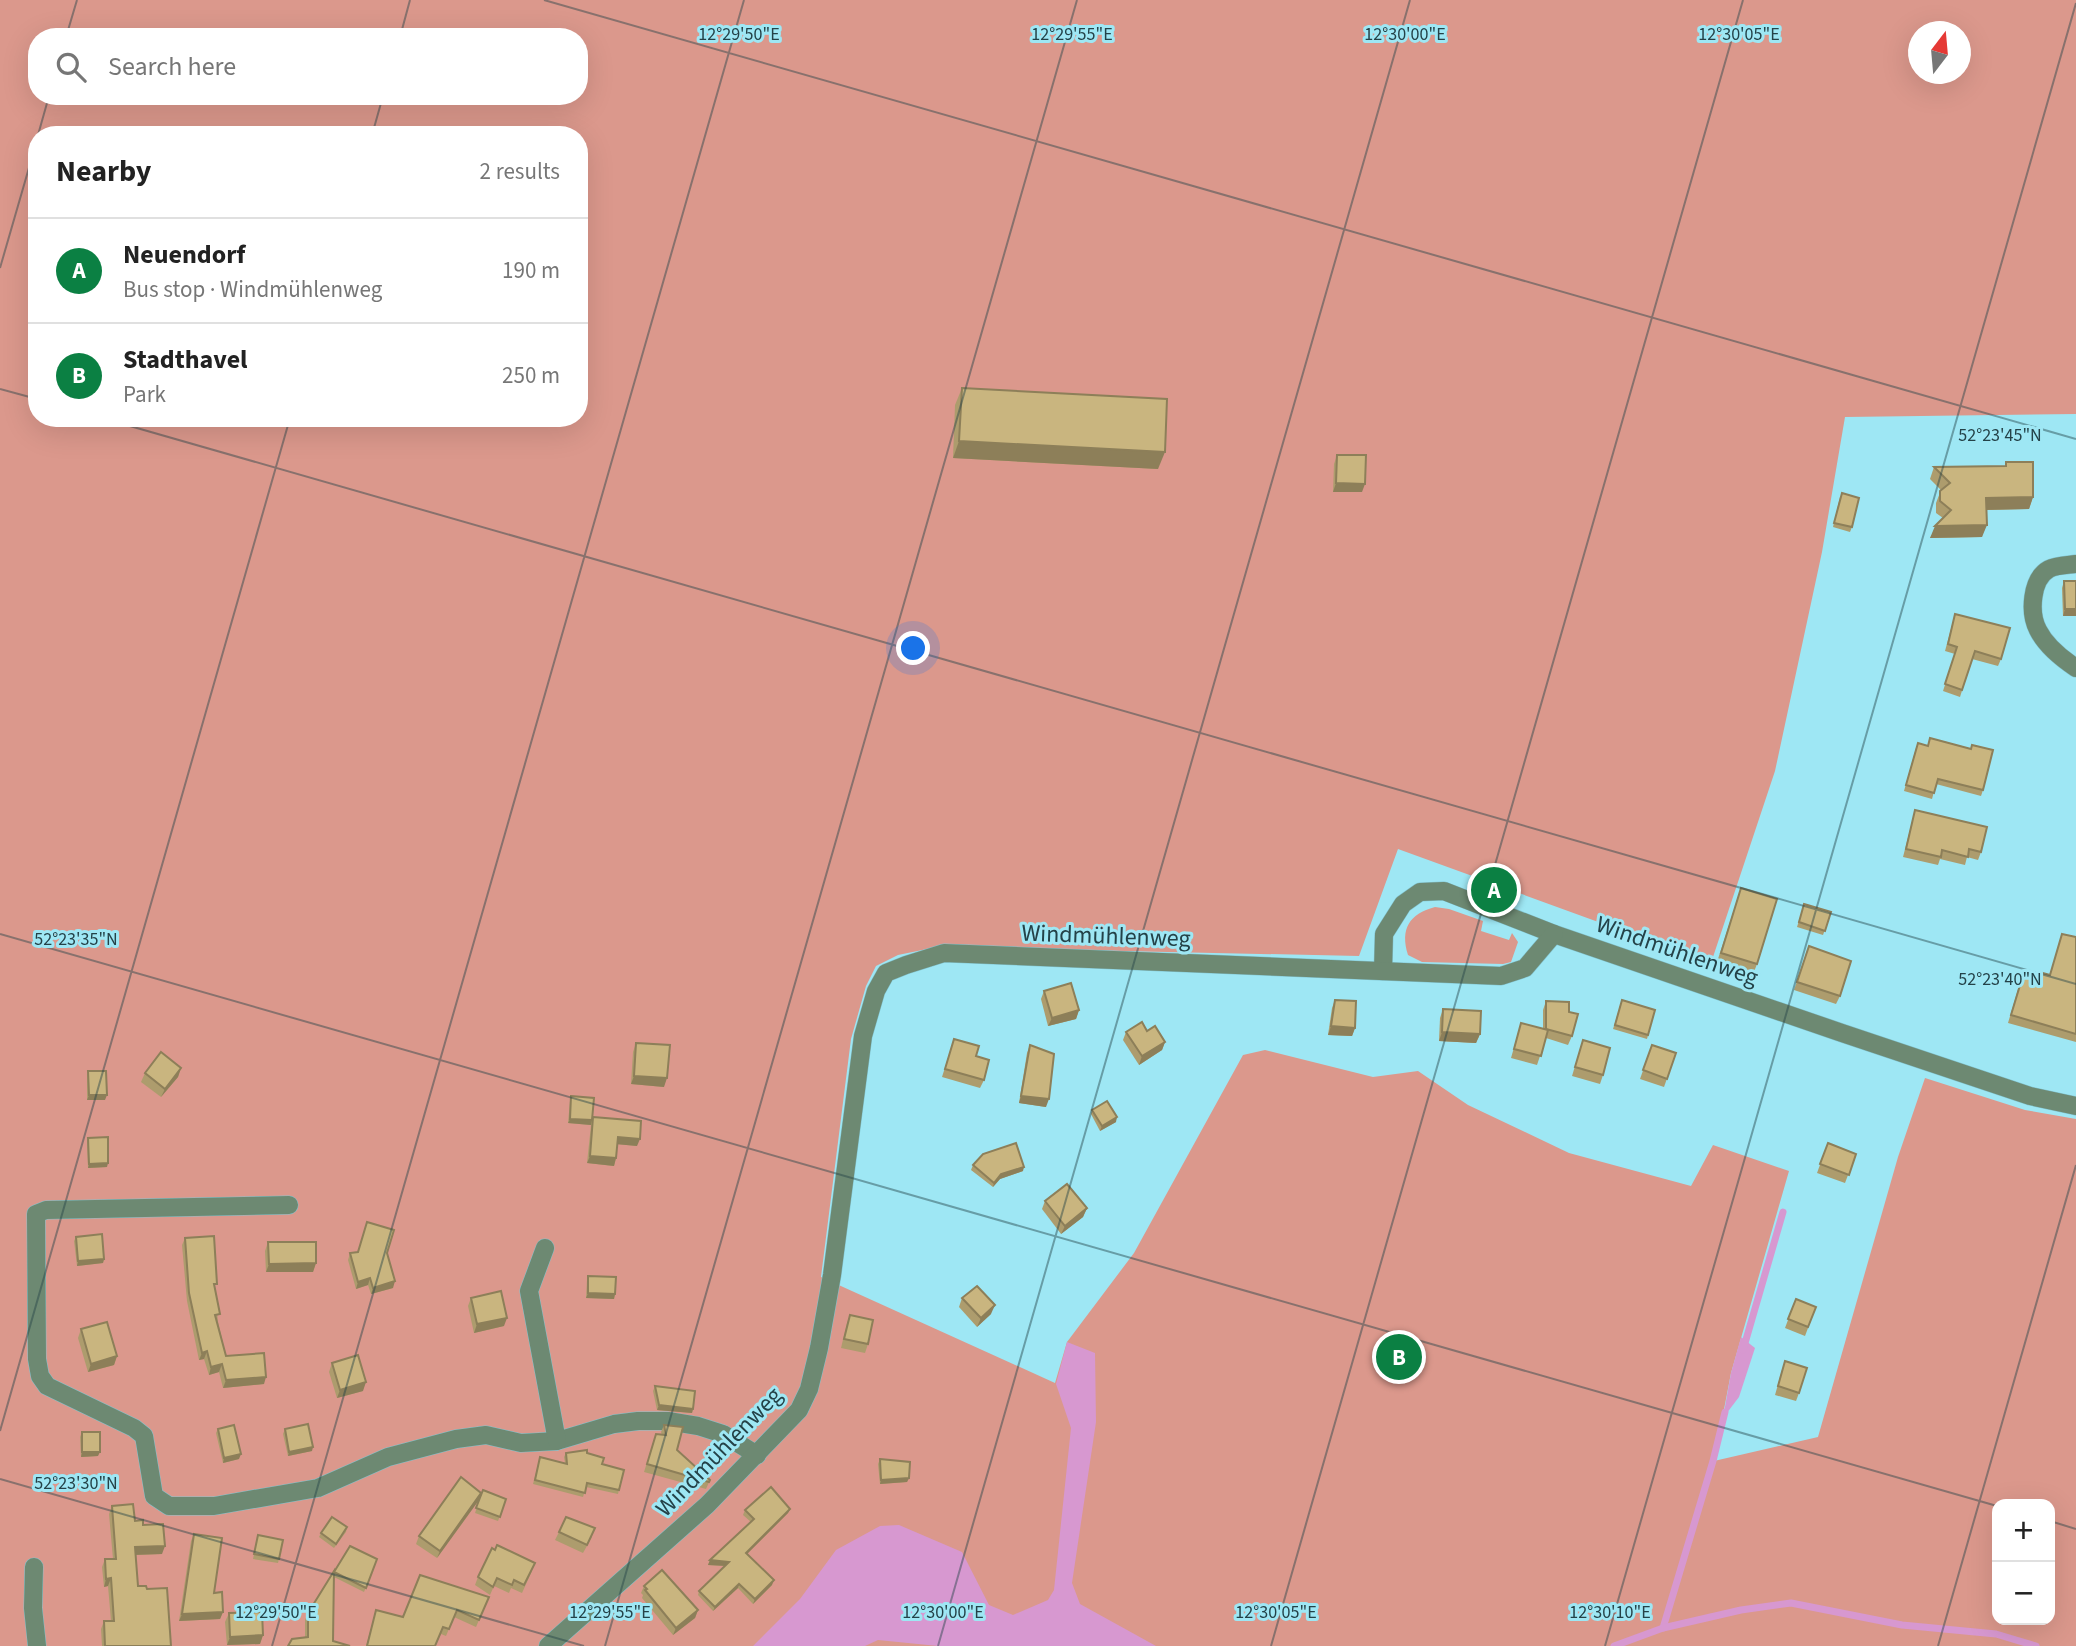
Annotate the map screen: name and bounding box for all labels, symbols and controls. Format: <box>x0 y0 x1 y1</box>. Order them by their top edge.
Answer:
north arrow <box>1908 21 1971 84</box>
text: 12°29'50"E <box>698 22 780 47</box>
text: 12°29'55"E <box>1031 22 1113 47</box>
text: 12°30'00"E <box>1364 22 1446 47</box>
text: 12°30'05"E <box>1698 22 1780 47</box>
search box <box>28 28 588 105</box>
icon: search <box>52 48 90 86</box>
text: Search here <box>108 48 236 85</box>
text: Nearby <box>56 150 151 193</box>
text: 2 results <box>480 155 560 188</box>
text: Neuendorf <box>123 236 245 273</box>
text: A <box>72 254 86 287</box>
text: 190 m <box>502 254 560 287</box>
text: Bus stop · Windmühlenweg <box>123 273 382 306</box>
text: Stadthavel <box>123 341 248 378</box>
text: B <box>72 359 86 392</box>
text: 250 m <box>502 359 560 392</box>
text: Park <box>123 378 166 411</box>
text: 52°23'45"N <box>1958 423 2042 448</box>
your location <box>896 631 930 665</box>
pin: A <box>1471 864 1517 916</box>
street label: Windmühlenweg <box>1591 907 1763 995</box>
street label: Windmühlenweg <box>1021 916 1191 956</box>
text: 52°23'35"N <box>34 927 118 952</box>
text: 52°23'40"N <box>1958 967 2042 992</box>
pin: B <box>1376 1331 1422 1383</box>
street label: Windmühlenweg <box>648 1379 790 1525</box>
text: 52°23'30"N <box>34 1471 118 1496</box>
map controls <box>1992 1499 2055 1625</box>
button: + <box>1992 1499 2055 1562</box>
button: − <box>1992 1562 2055 1625</box>
text: 12°29'50"E <box>235 1600 317 1625</box>
text: 12°29'55"E <box>569 1600 651 1625</box>
text: 12°30'00"E <box>902 1600 984 1625</box>
text: 12°30'05"E <box>1235 1600 1317 1625</box>
text: 12°30'10"E <box>1569 1600 1651 1625</box>

